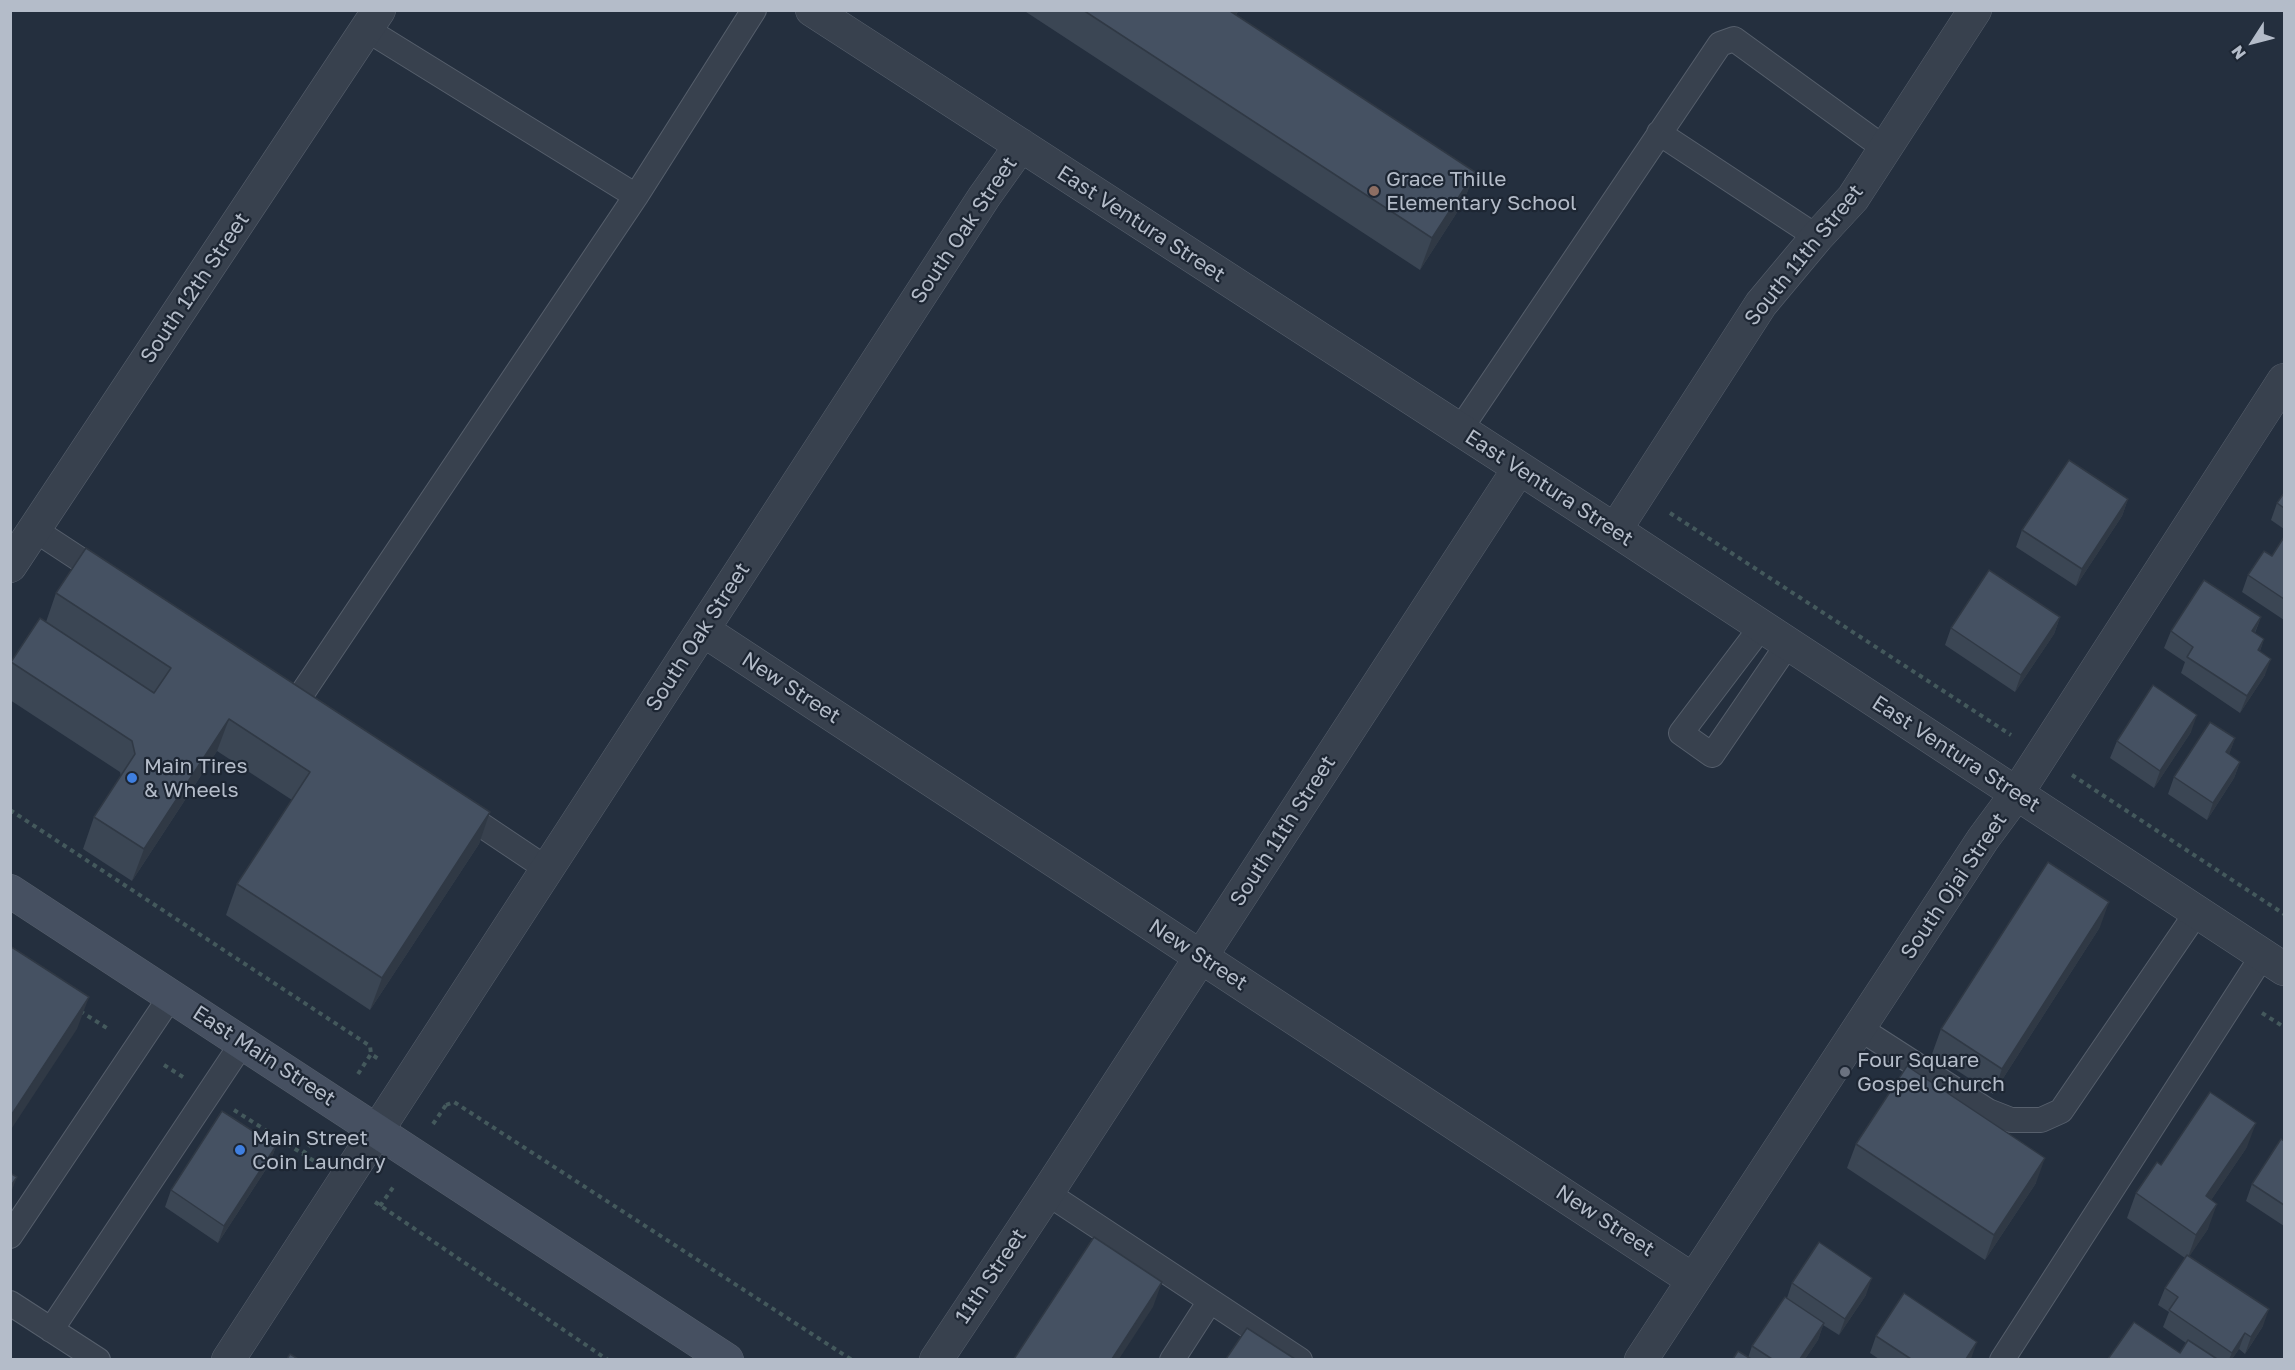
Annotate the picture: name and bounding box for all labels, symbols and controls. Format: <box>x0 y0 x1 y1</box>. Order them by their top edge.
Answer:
north arrow <box>2223 12 2283 72</box>
text: N <box>2227 42 2250 63</box>
street label: South Oak Street <box>905 152 1023 308</box>
street label: East Ventura Street <box>1052 160 1230 288</box>
place label: Grace Thille Elementary School <box>1386 166 1577 216</box>
street label: South 11th Street <box>1739 179 1869 331</box>
marker: Grace Thille Elementary School <box>1367 184 1381 198</box>
street label: South 12th Street <box>135 208 255 368</box>
street label: East Ventura Street <box>1460 424 1638 552</box>
street label: South Oak Street <box>641 558 755 716</box>
street label: New Street <box>737 647 845 729</box>
street label: East Ventura Street <box>1867 690 2045 818</box>
street label: South 11th Street <box>1225 751 1341 911</box>
place label: Main Tires & Wheels <box>144 753 248 803</box>
marker: Main Tires & Wheels <box>125 771 139 785</box>
street label: South Ojai Street <box>1896 808 2012 964</box>
street label: New Street <box>1144 914 1252 996</box>
street label: East Main Street <box>188 1000 340 1112</box>
place label: Four Square Gospel Church <box>1857 1047 2005 1097</box>
marker: Four Square Gospel Church <box>1838 1065 1852 1079</box>
place label: Main Street Coin Laundry <box>252 1125 386 1175</box>
marker: Main Street Coin Laundry <box>233 1143 247 1157</box>
street label: New Street <box>1551 1180 1659 1262</box>
street label: 11th Street <box>950 1224 1032 1328</box>

